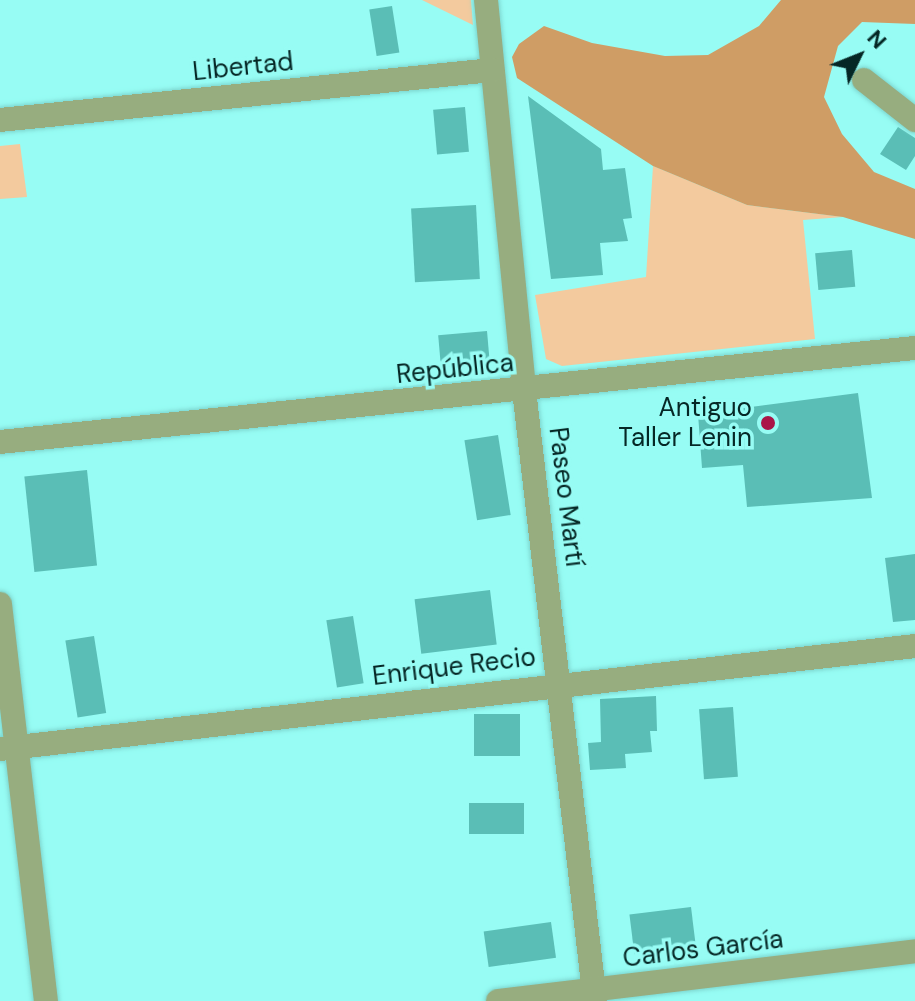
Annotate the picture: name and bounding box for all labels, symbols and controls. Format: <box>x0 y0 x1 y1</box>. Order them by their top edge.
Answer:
north arrow <box>819 16 899 96</box>
text: N <box>861 24 893 55</box>
street label: Libertad <box>191 46 295 88</box>
street label: República <box>395 347 515 391</box>
place label: Antiguo Taller Lenin <box>618 392 752 454</box>
marker: Antiguo Taller Lenin <box>759 414 777 432</box>
street label: Paseo Martí <box>542 425 590 569</box>
street label: Enrique Recio <box>371 642 537 692</box>
street label: Carlos García <box>621 924 785 974</box>

